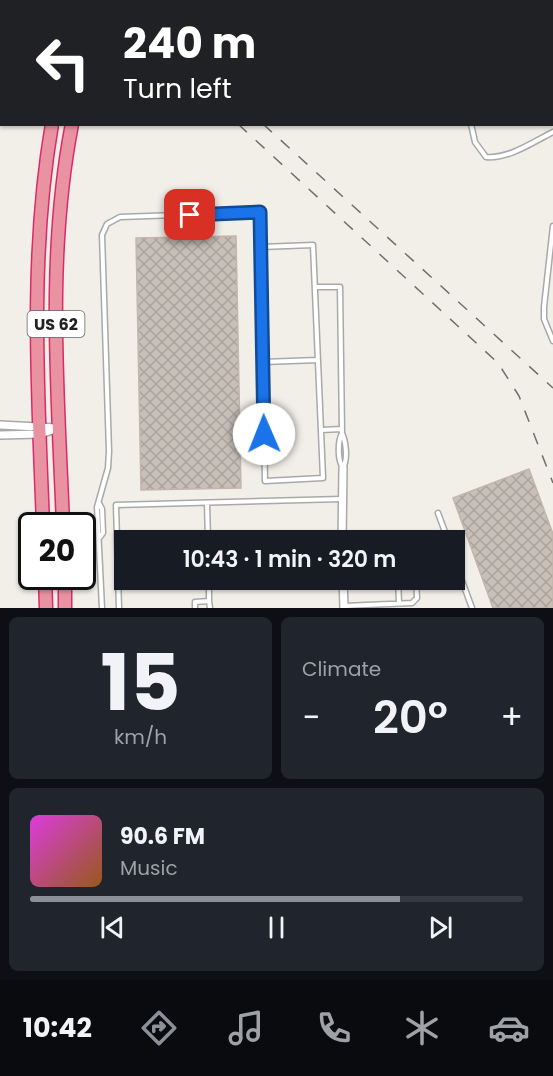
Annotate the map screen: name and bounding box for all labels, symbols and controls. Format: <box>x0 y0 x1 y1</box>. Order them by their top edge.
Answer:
text: 240 m <box>123 14 256 73</box>
icon: left <box>24 24 102 102</box>
text: Turn left <box>123 70 232 107</box>
pin <box>164 189 215 240</box>
icon: arrive <box>173 198 206 231</box>
road number: US 62 <box>28 311 84 337</box>
position arrow <box>232 402 296 466</box>
speed limit sign: 20 <box>18 512 96 590</box>
text: 10:43 · 1 min · 320 m <box>183 544 396 575</box>
text: 15 <box>100 628 181 737</box>
text: Climate <box>302 655 381 683</box>
text: 20° <box>373 686 448 749</box>
text: − <box>302 694 320 741</box>
text: + <box>500 694 523 741</box>
text: km/h <box>114 723 167 751</box>
text: 90.6 FM <box>120 821 205 852</box>
text: Music <box>120 854 178 882</box>
icon: previous <box>96 911 129 944</box>
icon: pause <box>260 911 293 944</box>
icon: next <box>424 911 457 944</box>
icon: directions <box>138 1007 180 1049</box>
icon: music <box>225 1007 267 1049</box>
icon: phone <box>313 1007 355 1049</box>
icon: climate <box>401 1007 443 1049</box>
icon: car <box>488 1007 530 1049</box>
text: 10:42 <box>23 1009 92 1046</box>

